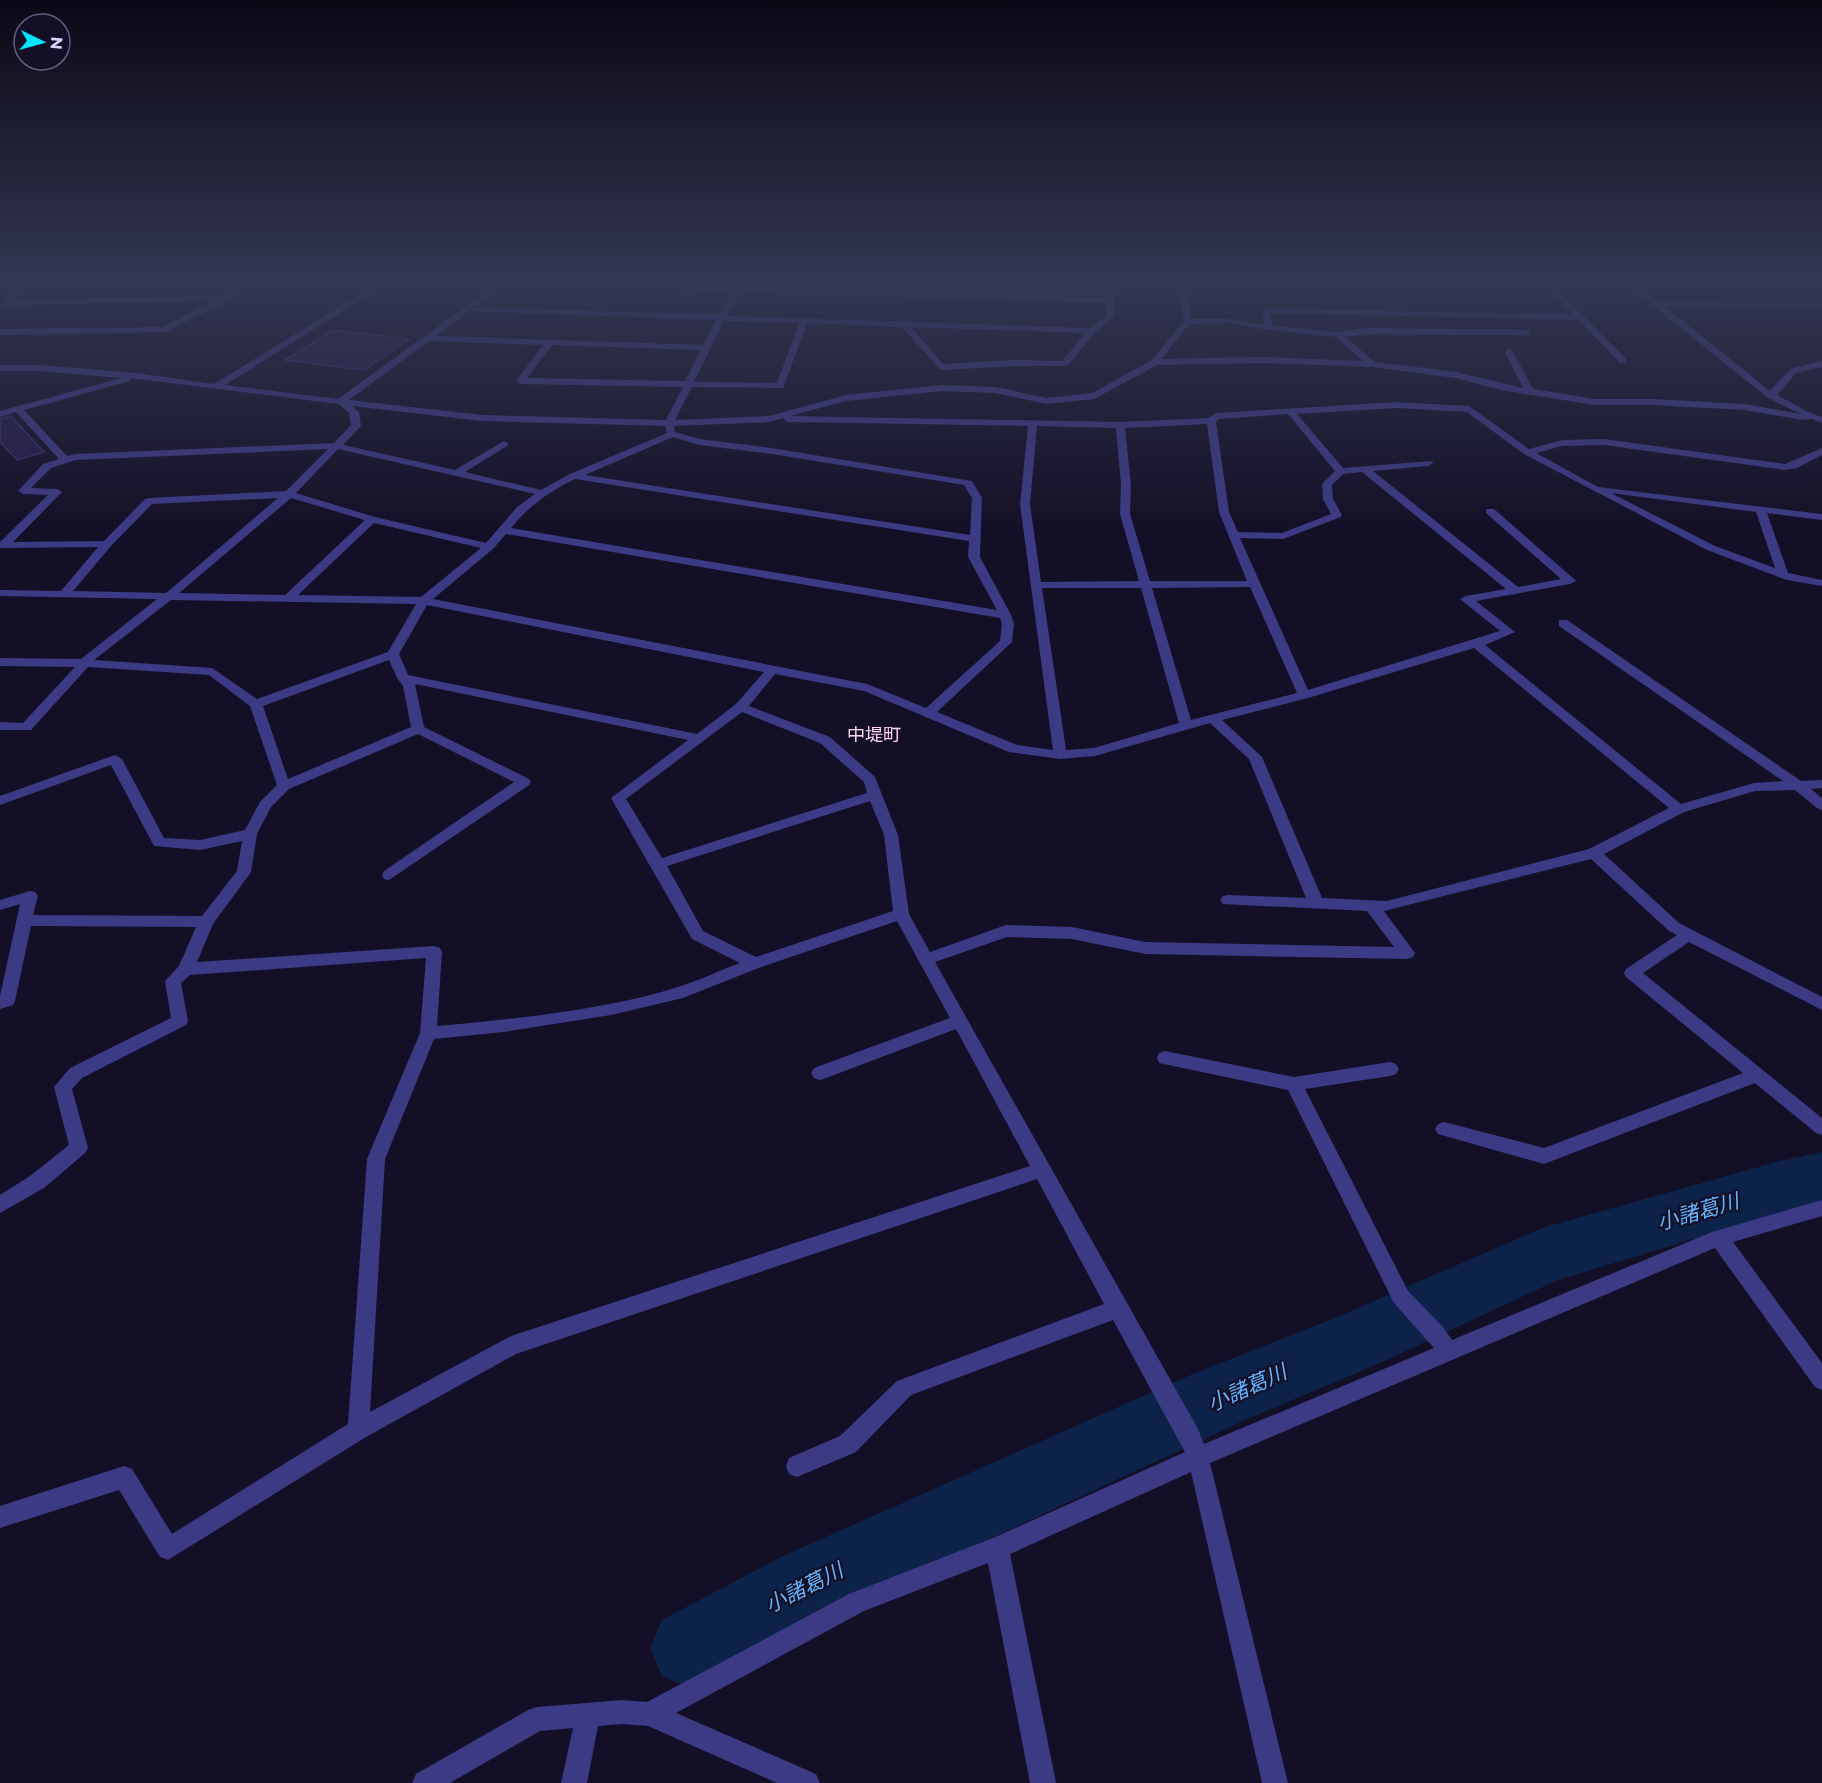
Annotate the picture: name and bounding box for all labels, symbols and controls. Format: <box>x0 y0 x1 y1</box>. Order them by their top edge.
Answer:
north arrow <box>12 12 72 72</box>
text: N <box>46 36 66 51</box>
district label: 中堤町 <box>847 724 901 746</box>
water label: 小諸葛川 <box>1654 1187 1744 1235</box>
water label: 小諸葛川 <box>1203 1358 1292 1416</box>
water label: 小諸葛川 <box>761 1556 849 1618</box>

